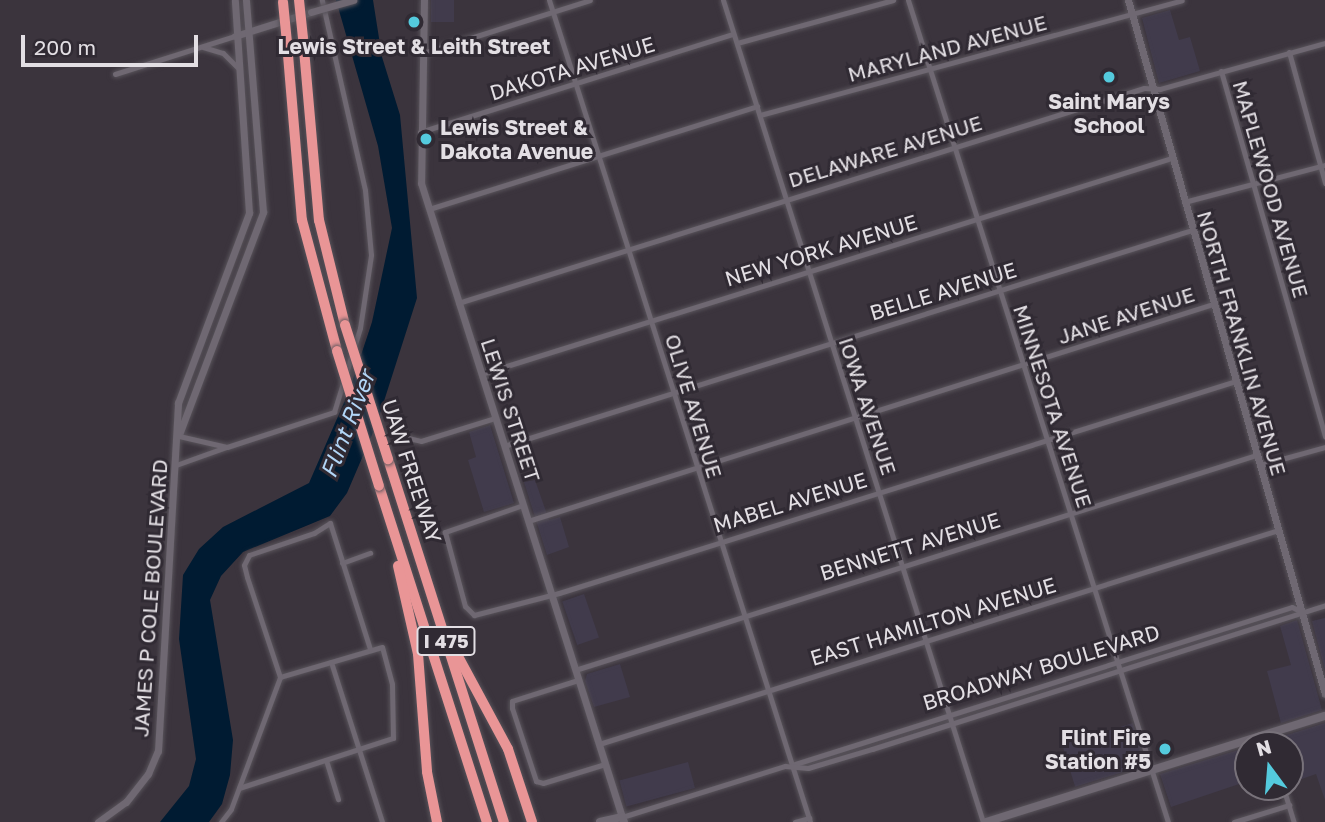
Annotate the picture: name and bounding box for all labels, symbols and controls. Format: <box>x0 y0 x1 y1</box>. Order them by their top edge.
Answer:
street label: MARYLAND AVENUE <box>845 9 1049 87</box>
marker: Lewis Street & Leith Street <box>406 14 422 30</box>
scale bar <box>24 21 201 65</box>
street label: DAKOTA AVENUE <box>486 31 658 105</box>
place label: Lewis Street & Leith Street <box>278 33 550 59</box>
text: 200 m <box>34 34 96 60</box>
marker: Saint Marys School <box>1101 69 1117 85</box>
street label: MAPLEWOOD AVENUE <box>1228 77 1314 301</box>
place label: Saint Marys School <box>1048 88 1170 138</box>
street label: DELAWARE AVENUE <box>785 110 985 192</box>
place label: Lewis Street & Dakota Avenue <box>440 114 593 164</box>
marker: Lewis Street & Dakota Avenue <box>418 131 434 147</box>
street label: NORTH FRANKLIN AVENUE <box>1192 208 1292 478</box>
street label: NEW YORK AVENUE <box>722 209 920 291</box>
street label: BELLE AVENUE <box>867 257 1019 325</box>
street label: JANE AVENUE <box>1054 281 1198 349</box>
street label: MINNESOTA AVENUE <box>1008 301 1098 511</box>
street label: OLIVE AVENUE <box>660 331 728 481</box>
street label: IOWA AVENUE <box>834 334 902 478</box>
street label: LEWIS STREET <box>476 335 546 485</box>
water label: Flint River <box>314 366 380 482</box>
street label: UAW FREEWAY <box>377 396 447 546</box>
street label: JAMES P COLE BOULEVARD <box>128 458 172 738</box>
street label: MABEL AVENUE <box>710 467 870 537</box>
street label: BENNETT AVENUE <box>817 507 1003 585</box>
street label: EAST HAMILTON AVENUE <box>807 572 1059 670</box>
street label: BROADWAY BOULEVARD <box>919 619 1163 715</box>
road number: I 475 <box>416 626 476 656</box>
place label: Flint Fire Station #5 <box>1045 724 1151 774</box>
north arrow <box>1234 731 1304 801</box>
text: N <box>1254 734 1274 760</box>
marker: Flint Fire Station #5 <box>1157 741 1173 757</box>

